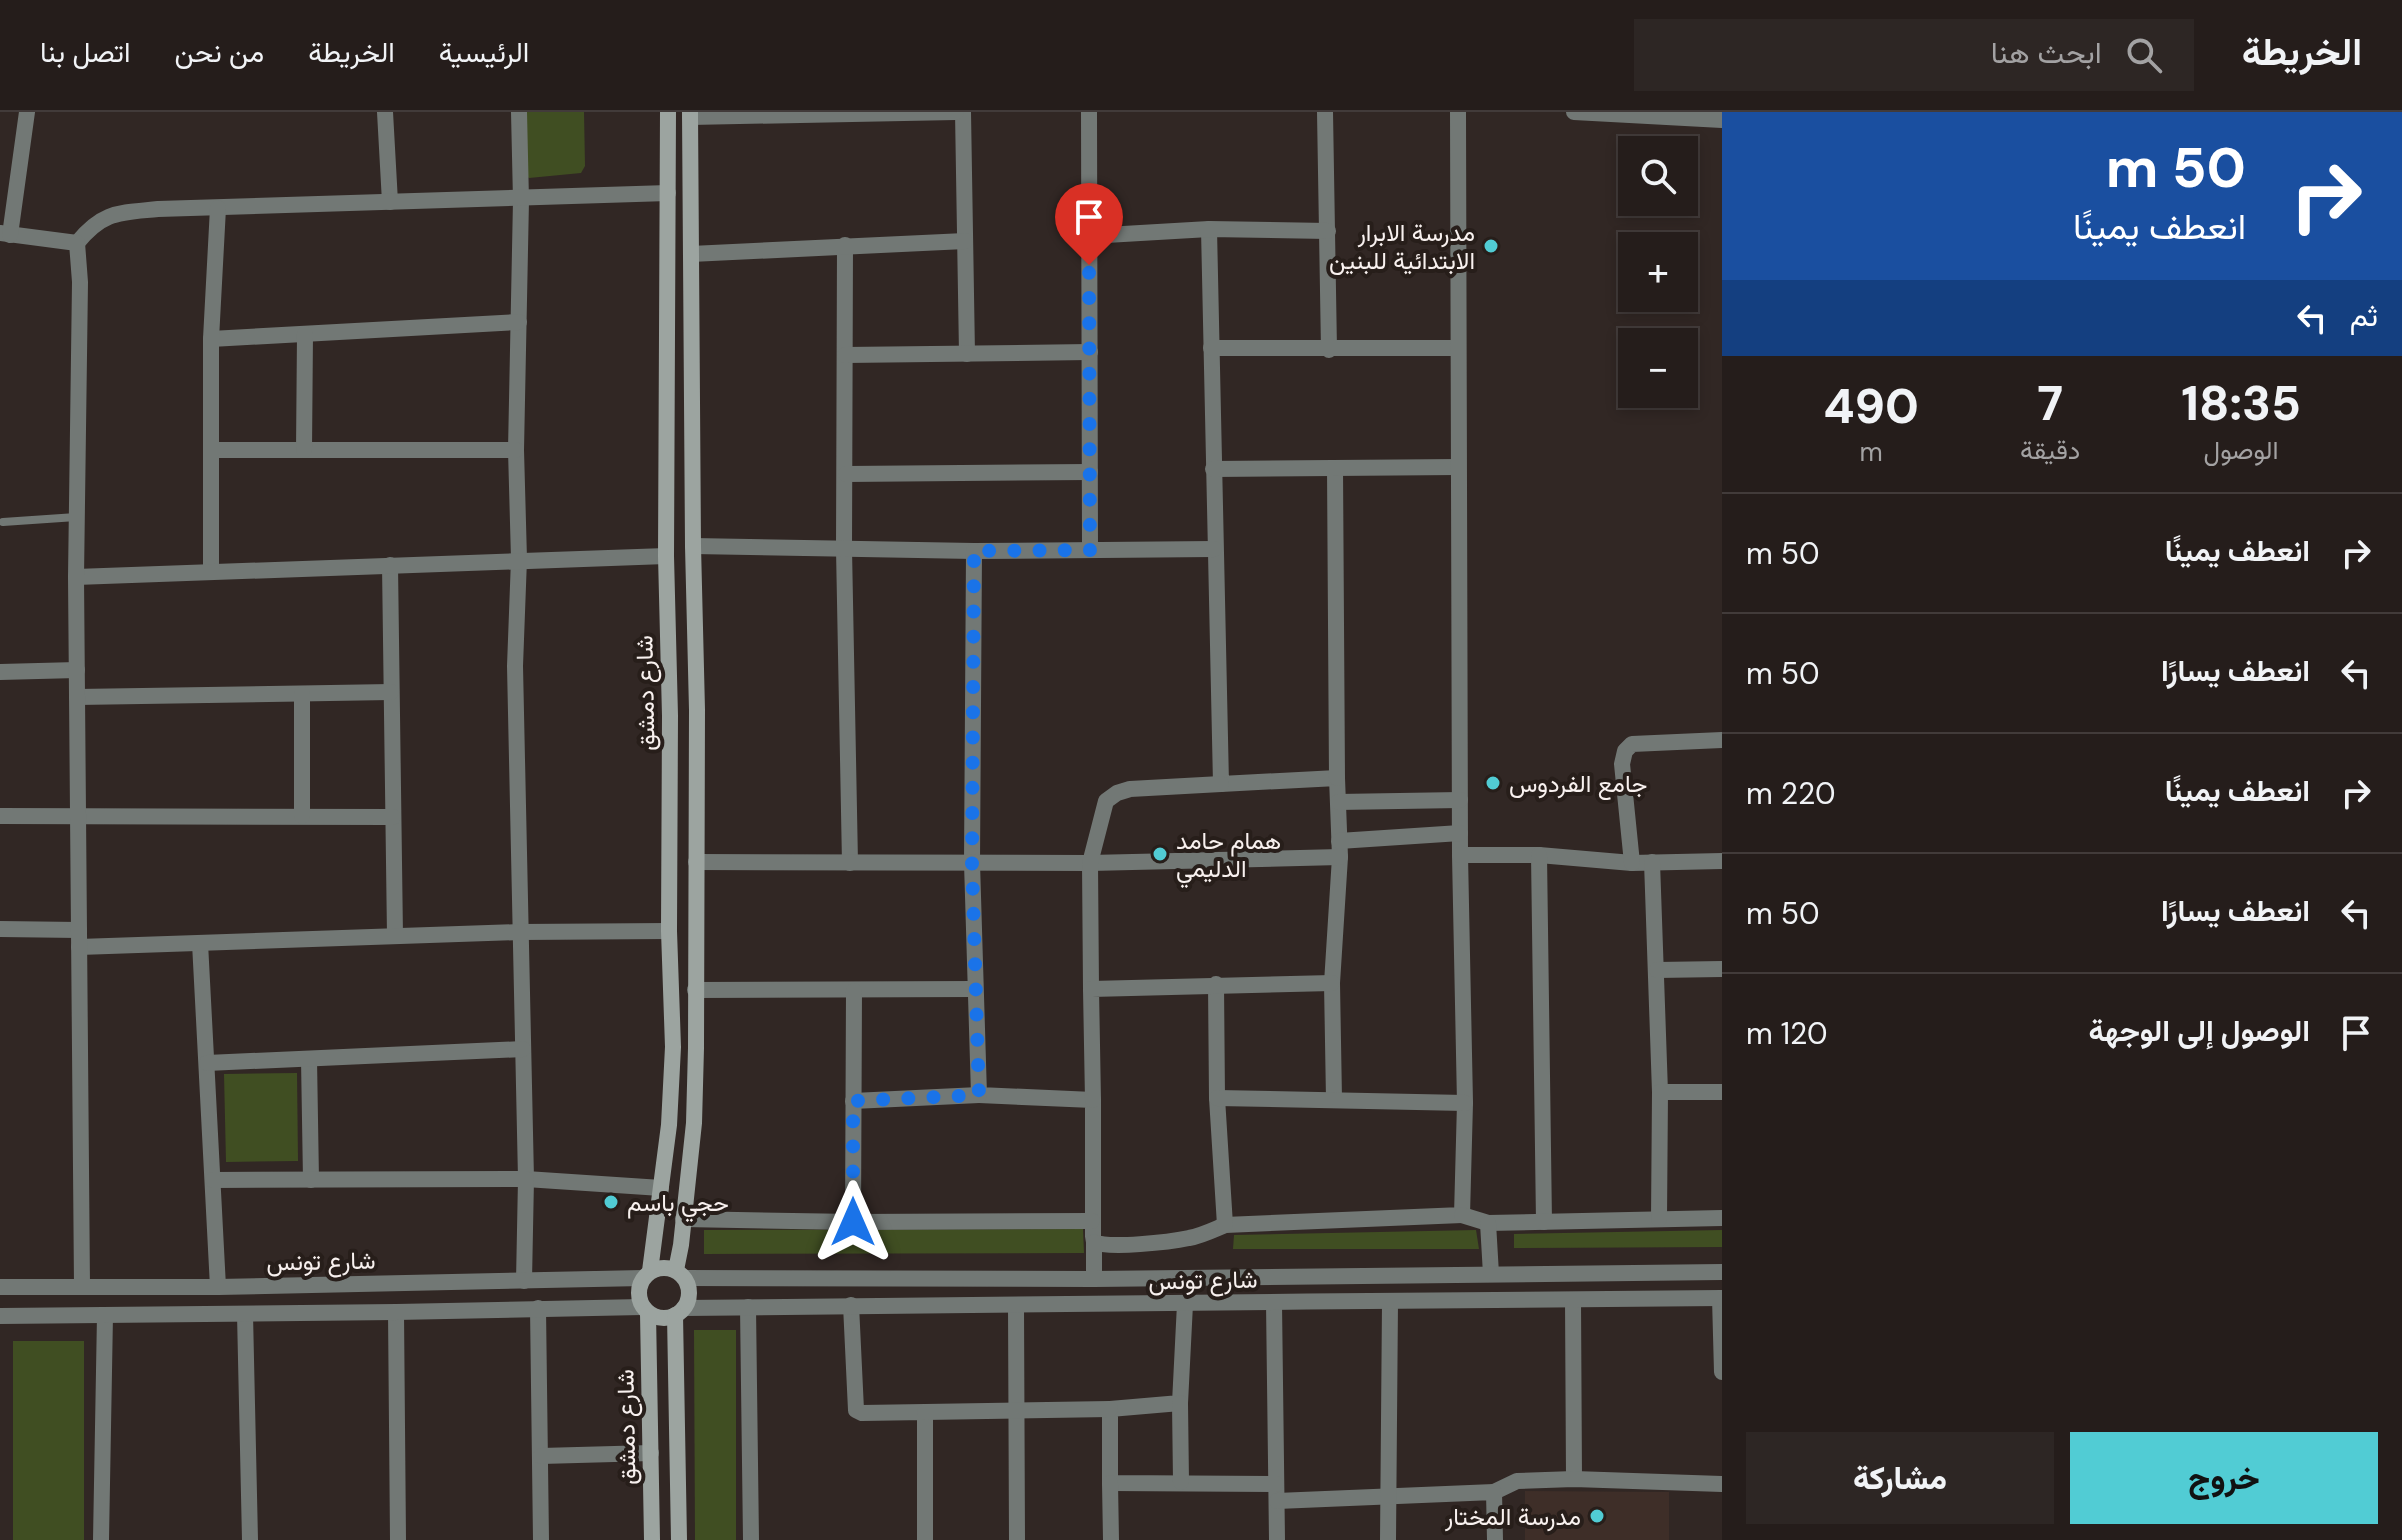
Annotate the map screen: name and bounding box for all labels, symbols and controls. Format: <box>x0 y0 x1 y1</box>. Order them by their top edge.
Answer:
search box <box>1634 19 2194 91</box>
text: الخريطة <box>2242 27 2362 77</box>
text: ابحث هنا <box>1991 33 2102 72</box>
icon: search <box>2122 33 2166 77</box>
text: اتصل بنا <box>40 34 130 71</box>
text: من نحن <box>174 34 264 71</box>
text: الخريطة <box>308 34 395 71</box>
text: الرئيسية <box>439 34 529 71</box>
text: 50 m <box>2106 131 2246 204</box>
map controls <box>1618 136 1698 408</box>
button: search <box>1618 136 1698 216</box>
icon: right <box>2274 144 2378 248</box>
pin <box>1055 183 1123 265</box>
icon: arrive <box>1067 195 1111 239</box>
text: انعطف يمينًا <box>2073 203 2246 250</box>
place label: مدرسة الابرار الابتدائية للبنين <box>1329 217 1475 276</box>
button: + <box>1618 232 1698 312</box>
marker: مدرسة الابرار الابتدائية للبنين <box>1482 237 1500 255</box>
icon: left <box>2290 296 2334 340</box>
text: ثم <box>2350 296 2378 335</box>
button: − <box>1618 328 1698 408</box>
text: 7 <box>2037 372 2063 435</box>
text: 18:35 <box>2181 372 2301 435</box>
text: 490 <box>1823 375 1919 438</box>
text: دقيقة <box>2020 433 2080 467</box>
text: الوصول <box>2204 433 2279 467</box>
text: m <box>1859 435 1883 469</box>
text: انعطف يمينًا <box>2165 531 2310 570</box>
icon: right <box>2334 531 2378 575</box>
text: 50 m <box>1746 534 1820 573</box>
street label: شارع دمشق <box>628 635 663 751</box>
text: انعطف يسارًا <box>2161 651 2310 690</box>
icon: left <box>2334 651 2378 695</box>
text: 50 m <box>1746 654 1820 693</box>
place label: جامع الفردوس <box>1509 768 1647 801</box>
text: انعطف يمينًا <box>2165 771 2310 810</box>
icon: right <box>2334 771 2378 815</box>
marker: جامع الفردوس <box>1484 774 1502 792</box>
text: 220 m <box>1746 774 1836 813</box>
place label: همام حامد الدليمي <box>1176 825 1281 888</box>
marker: همام حامد الدليمي <box>1151 845 1169 863</box>
text: انعطف يسارًا <box>2161 891 2310 930</box>
icon: left <box>2334 891 2378 935</box>
text: 50 m <box>1746 894 1820 933</box>
text: الوصول إلى الوجهة <box>2089 1011 2310 1050</box>
icon: arrive <box>2334 1011 2378 1055</box>
text: 120 m <box>1746 1014 1828 1053</box>
position arrow <box>811 1180 895 1264</box>
place label: حجي باسم <box>627 1187 729 1222</box>
marker: حجي باسم <box>602 1193 620 1211</box>
street label: شارع تونس <box>266 1245 376 1278</box>
street label: شارع تونس <box>1148 1264 1258 1297</box>
street label: شارع دمشق <box>609 1369 644 1485</box>
button: مشاركة <box>1746 1432 2054 1524</box>
button: خروج <box>2070 1432 2378 1524</box>
place label: مدرسة المختار <box>1444 1501 1581 1532</box>
marker: مدرسة المختار <box>1588 1507 1606 1525</box>

